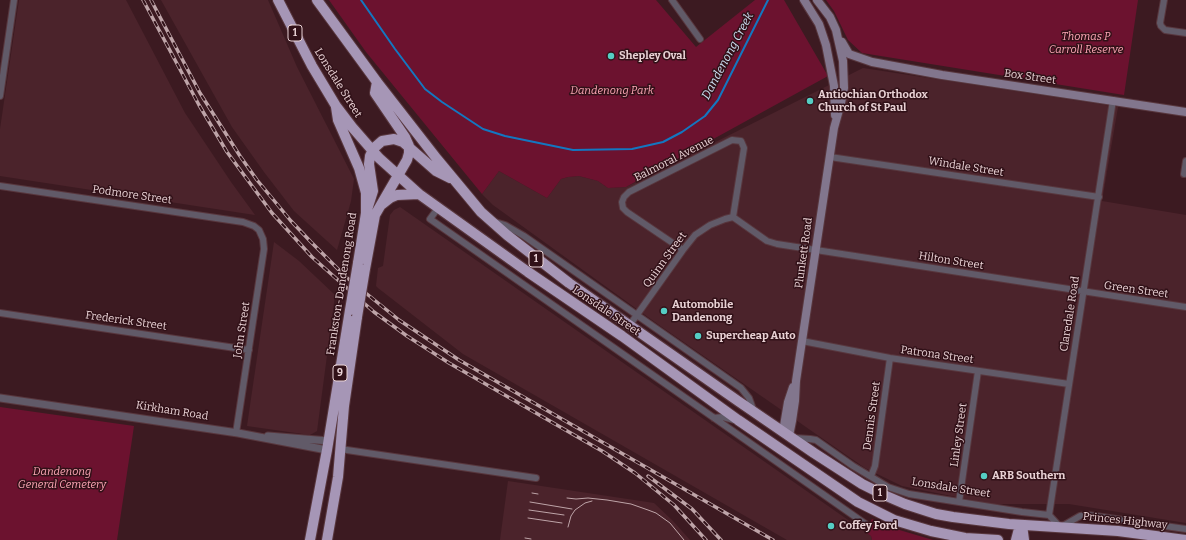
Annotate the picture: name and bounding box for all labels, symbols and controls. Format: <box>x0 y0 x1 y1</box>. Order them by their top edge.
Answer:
water label: Dandenong Creek <box>699 10 757 102</box>
road number: 1 <box>288 25 302 41</box>
park label: Thomas P Carroll Reserve <box>1049 30 1123 56</box>
street label: Lonsdale Street <box>311 46 365 120</box>
place label: Shepley Oval <box>619 49 686 63</box>
marker: Shepley Oval <box>606 51 616 61</box>
street label: Box Street <box>1003 67 1057 87</box>
park label: Dandenong Park <box>570 84 654 98</box>
place label: Antiochian Orthodox Church of St Paul <box>818 88 928 114</box>
marker: Antiochian Orthodox Church of St Paul <box>805 96 815 106</box>
street label: Balmoral Avenue <box>632 133 716 185</box>
street label: Windale Street <box>928 155 1004 179</box>
street label: Podmore Street <box>92 183 172 207</box>
street label: Frankston-Dandenong Road <box>324 212 360 356</box>
street label: Plunkett Road <box>793 217 815 289</box>
street label: Quinn Street <box>640 230 690 290</box>
street label: Hilton Street <box>918 249 984 273</box>
road number: 1 <box>529 251 543 267</box>
street label: Claredale Road <box>1058 275 1082 353</box>
street label: Green Street <box>1103 279 1169 301</box>
street label: Lonsdale Street <box>569 283 643 339</box>
place label: Automobile Dandenong <box>672 298 733 324</box>
street label: John Street <box>231 301 253 359</box>
marker: Automobile Dandenong <box>659 306 669 316</box>
street label: Frederick Street <box>84 309 168 333</box>
place label: Supercheap Auto <box>706 329 796 343</box>
marker: Supercheap Auto <box>693 331 703 341</box>
street label: Patrona Street <box>900 343 974 367</box>
road number: 9 <box>333 365 347 381</box>
street label: Dennis Street <box>861 381 883 451</box>
street label: Kirkham Road <box>135 399 209 423</box>
street label: Linley Street <box>948 402 970 468</box>
park label: Dandenong General Cemetery <box>18 465 106 491</box>
place label: ARB Southern <box>992 469 1065 483</box>
marker: ARB Southern <box>979 471 989 481</box>
street label: Lonsdale Street <box>911 475 991 501</box>
road number: 1 <box>873 485 887 501</box>
street label: Princes Highway <box>1082 510 1168 532</box>
place label: Coffey Ford <box>839 519 897 533</box>
marker: Coffey Ford <box>826 521 836 531</box>

